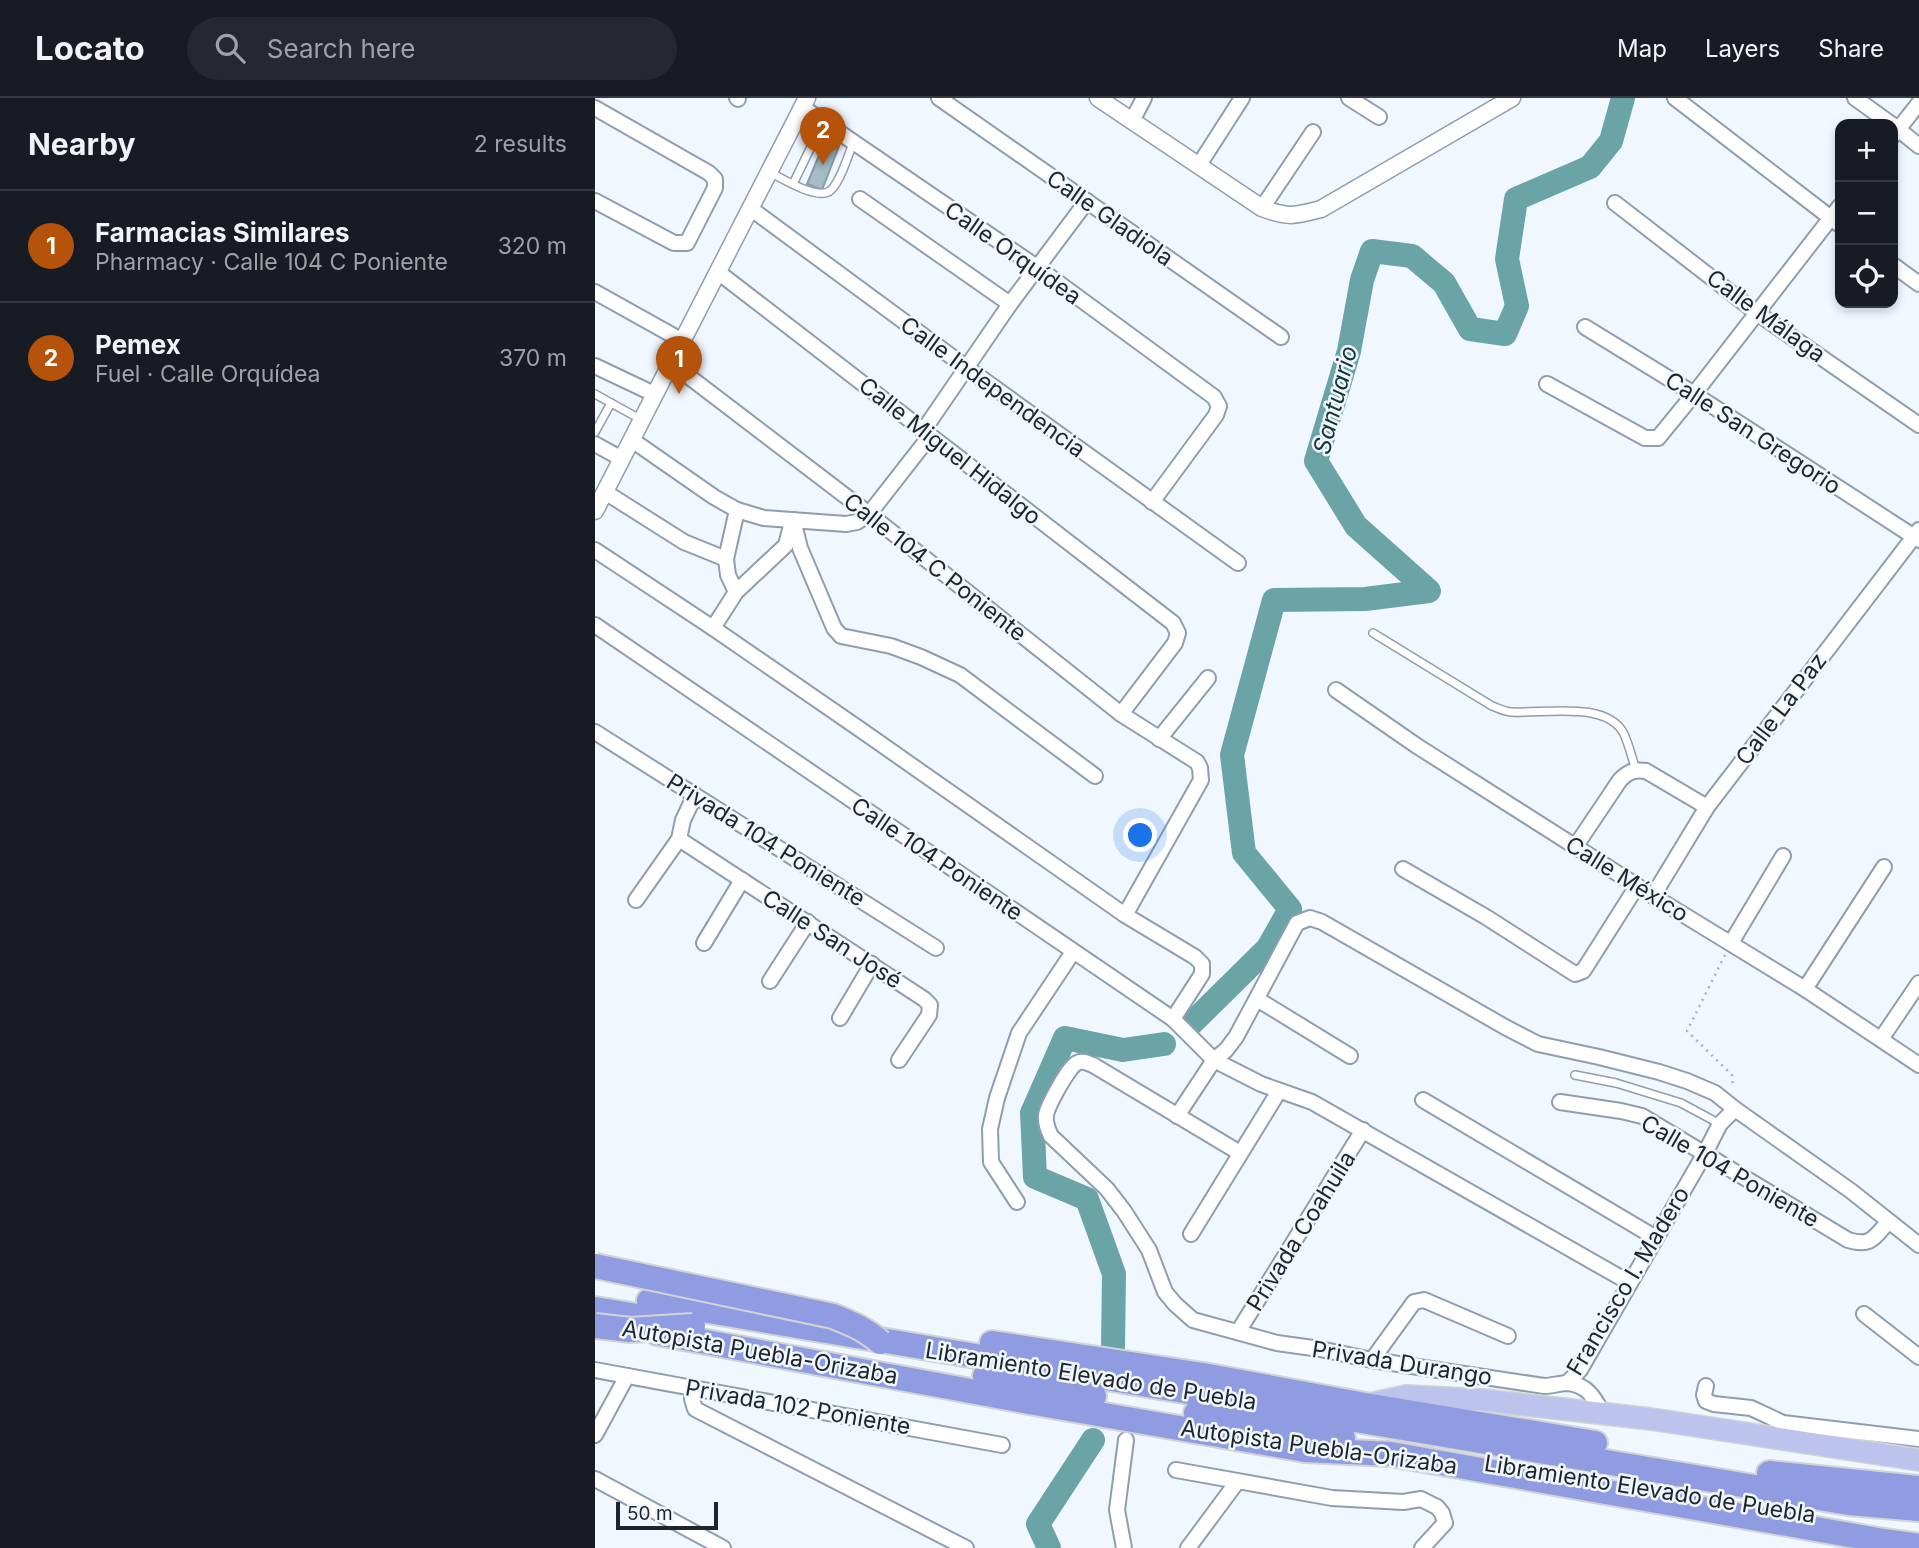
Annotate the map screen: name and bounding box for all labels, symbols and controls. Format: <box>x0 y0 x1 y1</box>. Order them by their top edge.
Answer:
search box <box>187 17 677 80</box>
text: Locato <box>35 28 145 68</box>
icon: search <box>211 29 249 67</box>
text: Search here <box>267 33 415 64</box>
text: Map <box>1617 34 1667 63</box>
text: Layers <box>1705 34 1780 63</box>
text: Share <box>1818 34 1884 63</box>
pin: 2 <box>800 107 846 165</box>
map controls <box>1835 119 1898 308</box>
button: + <box>1835 119 1898 182</box>
text: Nearby <box>28 126 136 162</box>
text: 2 results <box>474 130 567 158</box>
street label: Calle Gladiola <box>1041 164 1179 272</box>
button: − <box>1835 182 1898 245</box>
street label: Calle Orquídea <box>939 196 1087 310</box>
text: Farmacias Similares <box>95 217 350 248</box>
text: 1 <box>46 232 56 260</box>
text: 320 m <box>498 232 567 260</box>
button: locate <box>1835 245 1898 308</box>
text: Pharmacy · Calle 104 C Poniente <box>95 248 448 276</box>
street label: Calle Málaga <box>1701 264 1831 368</box>
street label: Calle Independencia <box>895 310 1091 464</box>
text: Pemex <box>95 329 181 360</box>
pin: 1 <box>656 336 702 394</box>
water label: Santuario <box>1307 343 1363 457</box>
text: 2 <box>44 344 58 372</box>
text: 370 m <box>499 344 567 372</box>
text: Fuel · Calle Orquídea <box>95 360 320 388</box>
street label: Calle San Gregorio <box>1660 366 1846 500</box>
street label: Calle Miguel Hidalgo <box>853 371 1047 531</box>
street label: Calle 104 C Poniente <box>838 487 1032 647</box>
street label: Calle La Paz <box>1730 647 1832 771</box>
street label: Privada 104 Poniente <box>662 767 870 913</box>
street label: Calle 104 Poniente <box>846 791 1028 927</box>
your location <box>1123 818 1157 852</box>
street label: Calle México <box>1560 830 1694 928</box>
street label: Calle San José <box>757 883 907 995</box>
street label: Calle 104 Poniente <box>1636 1109 1824 1233</box>
street label: Privada Coahuila <box>1241 1146 1361 1316</box>
street label: Francisco I. Madero <box>1561 1182 1695 1380</box>
street label: Autopista Puebla-Orizaba <box>620 1314 900 1390</box>
street label: Privada Durango <box>1310 1335 1494 1391</box>
street label: Libramiento Elevado de Puebla <box>923 1336 1259 1416</box>
street label: Privada 102 Poniente <box>683 1373 913 1441</box>
street label: Autopista Puebla-Orizaba <box>1179 1414 1459 1480</box>
street label: Libramiento Elevado de Puebla <box>1482 1449 1818 1529</box>
scale bar <box>616 1499 717 1531</box>
text: 50 m <box>627 1502 673 1525</box>

